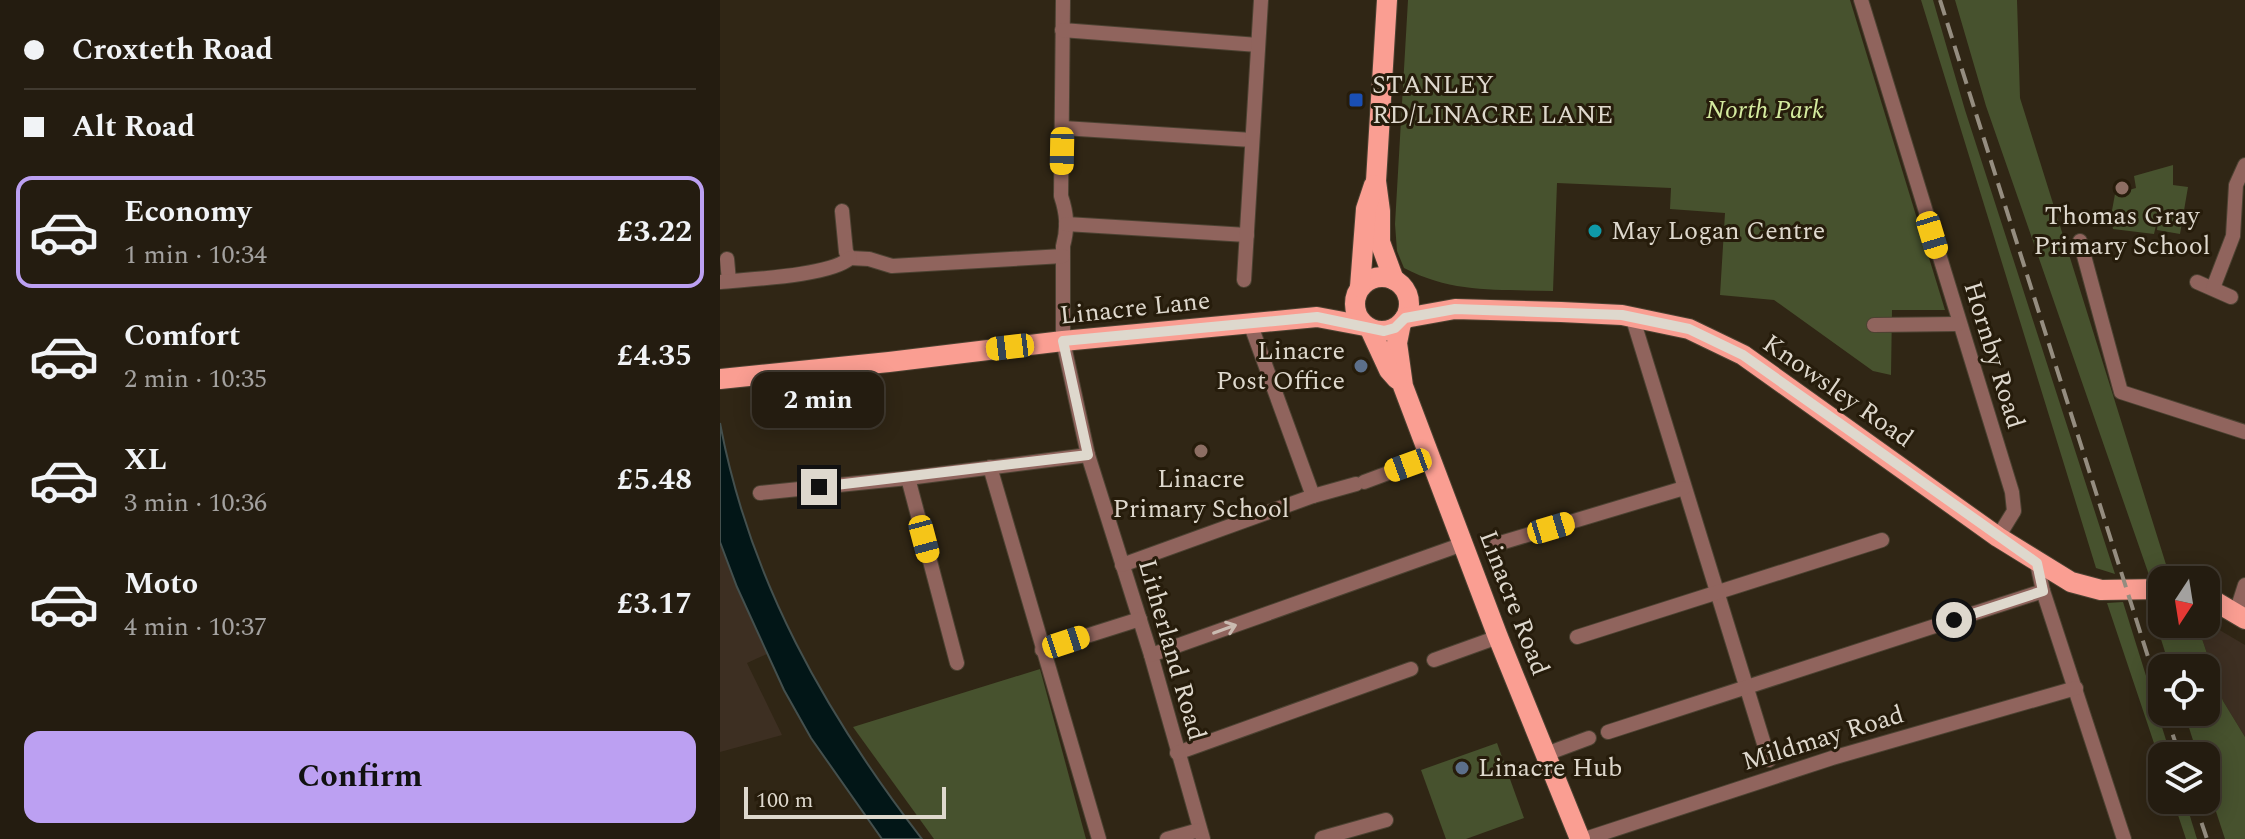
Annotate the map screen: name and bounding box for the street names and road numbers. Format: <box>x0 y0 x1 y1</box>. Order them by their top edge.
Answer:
street label: Hornby Road <box>1953 276 2035 434</box>
street label: Linacre Lane <box>1058 280 1212 336</box>
street label: Knowsley Road <box>1754 324 1922 458</box>
street label: Linacre Road <box>1468 525 1560 681</box>
street label: Litherland Road <box>1127 555 1217 745</box>
street label: Mildmay Road <box>1737 694 1909 782</box>

